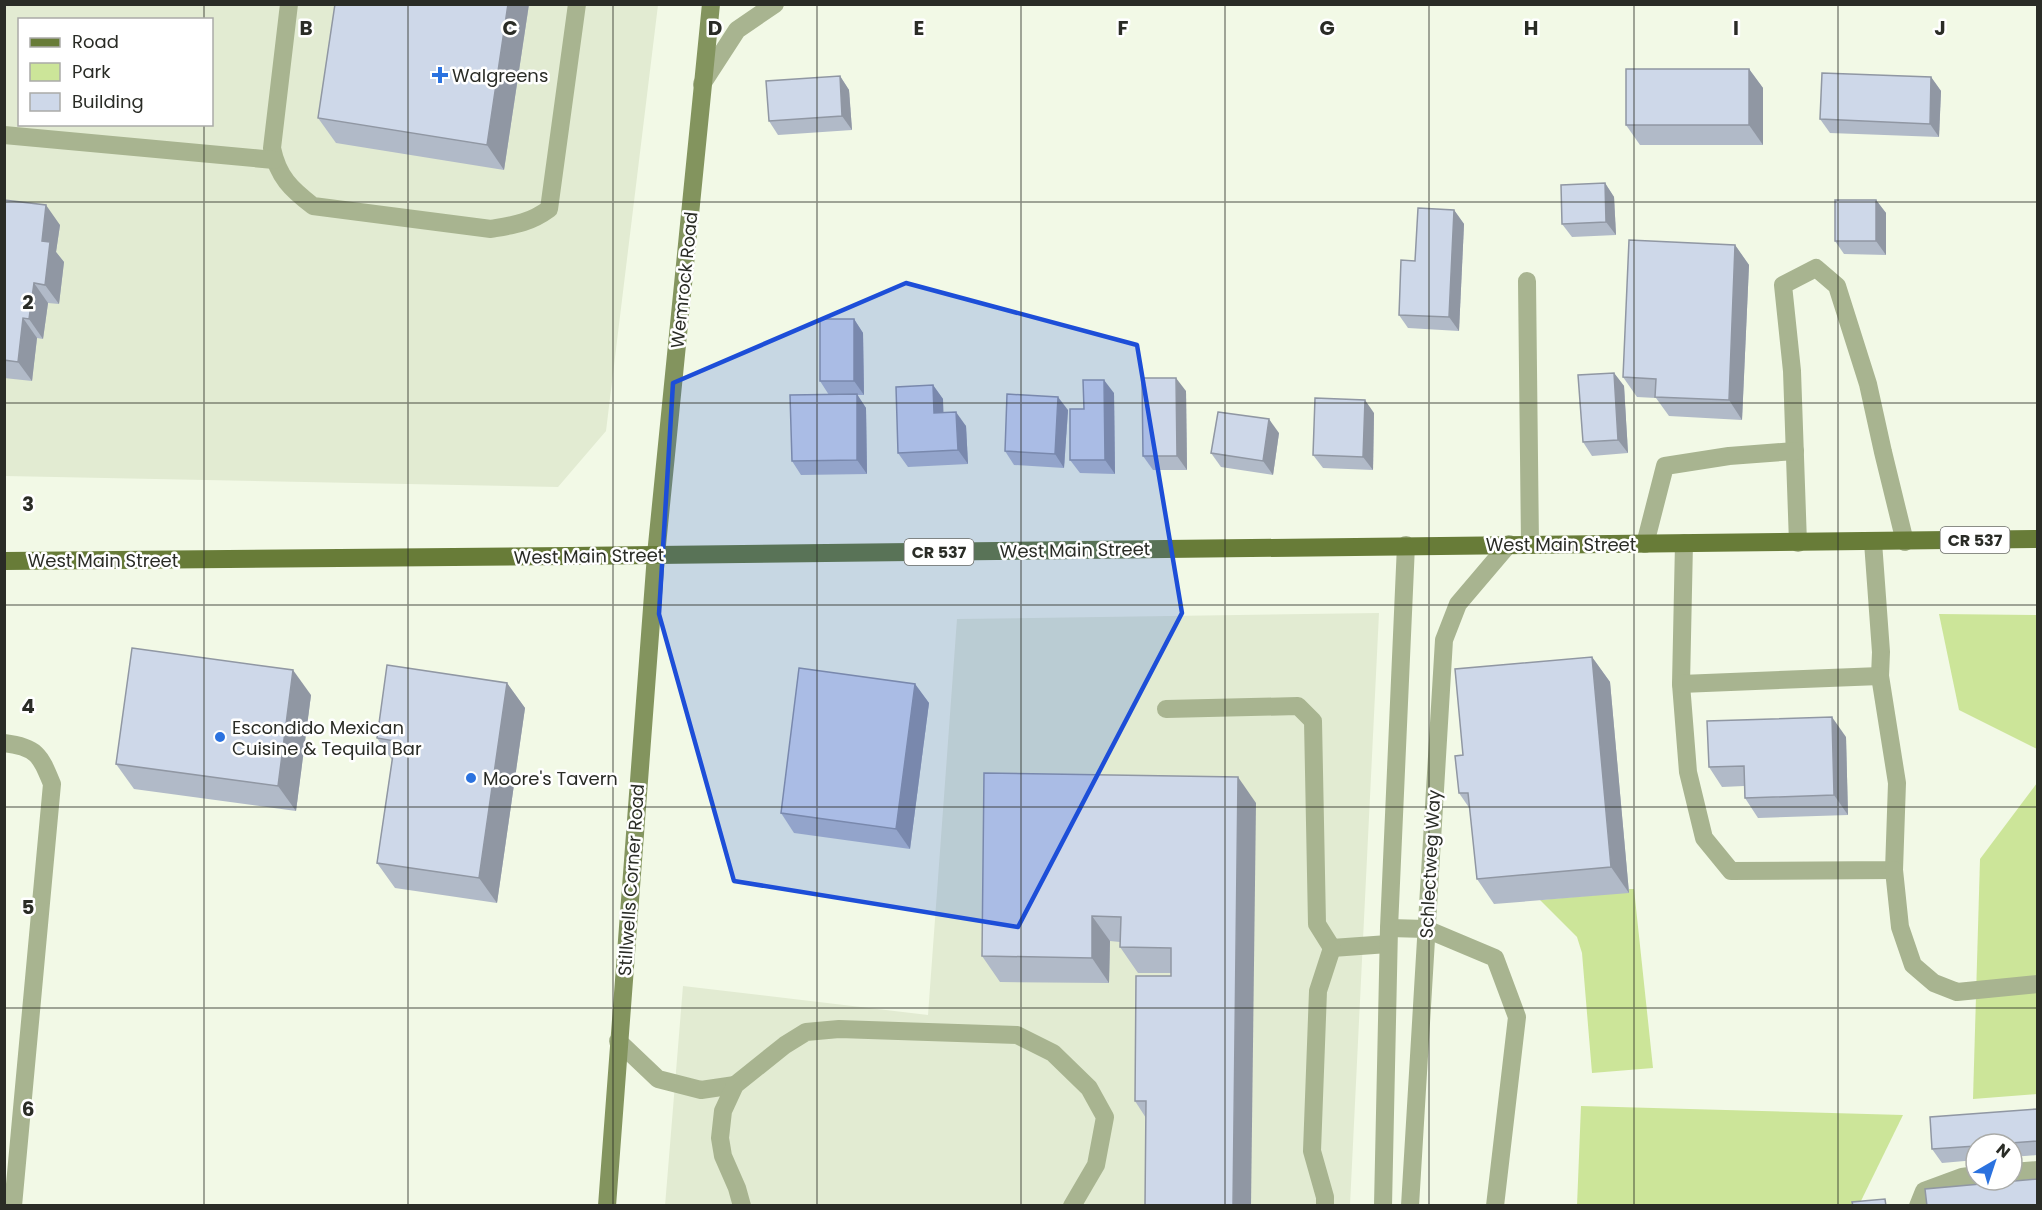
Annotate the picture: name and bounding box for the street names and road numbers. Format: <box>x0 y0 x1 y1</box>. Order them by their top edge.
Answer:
street label: Wemrock Road <box>664 210 704 350</box>
road number: CR 537 <box>1940 527 2010 553</box>
street label: West Main Street <box>1486 532 1636 557</box>
street label: West Main Street <box>999 536 1151 564</box>
road number: CR 537 <box>904 539 974 565</box>
street label: West Main Street <box>513 542 665 570</box>
street label: West Main Street <box>28 548 178 573</box>
street label: Stillwells Corner Road <box>612 783 650 977</box>
street label: Schlectweg Way <box>1414 789 1446 939</box>

